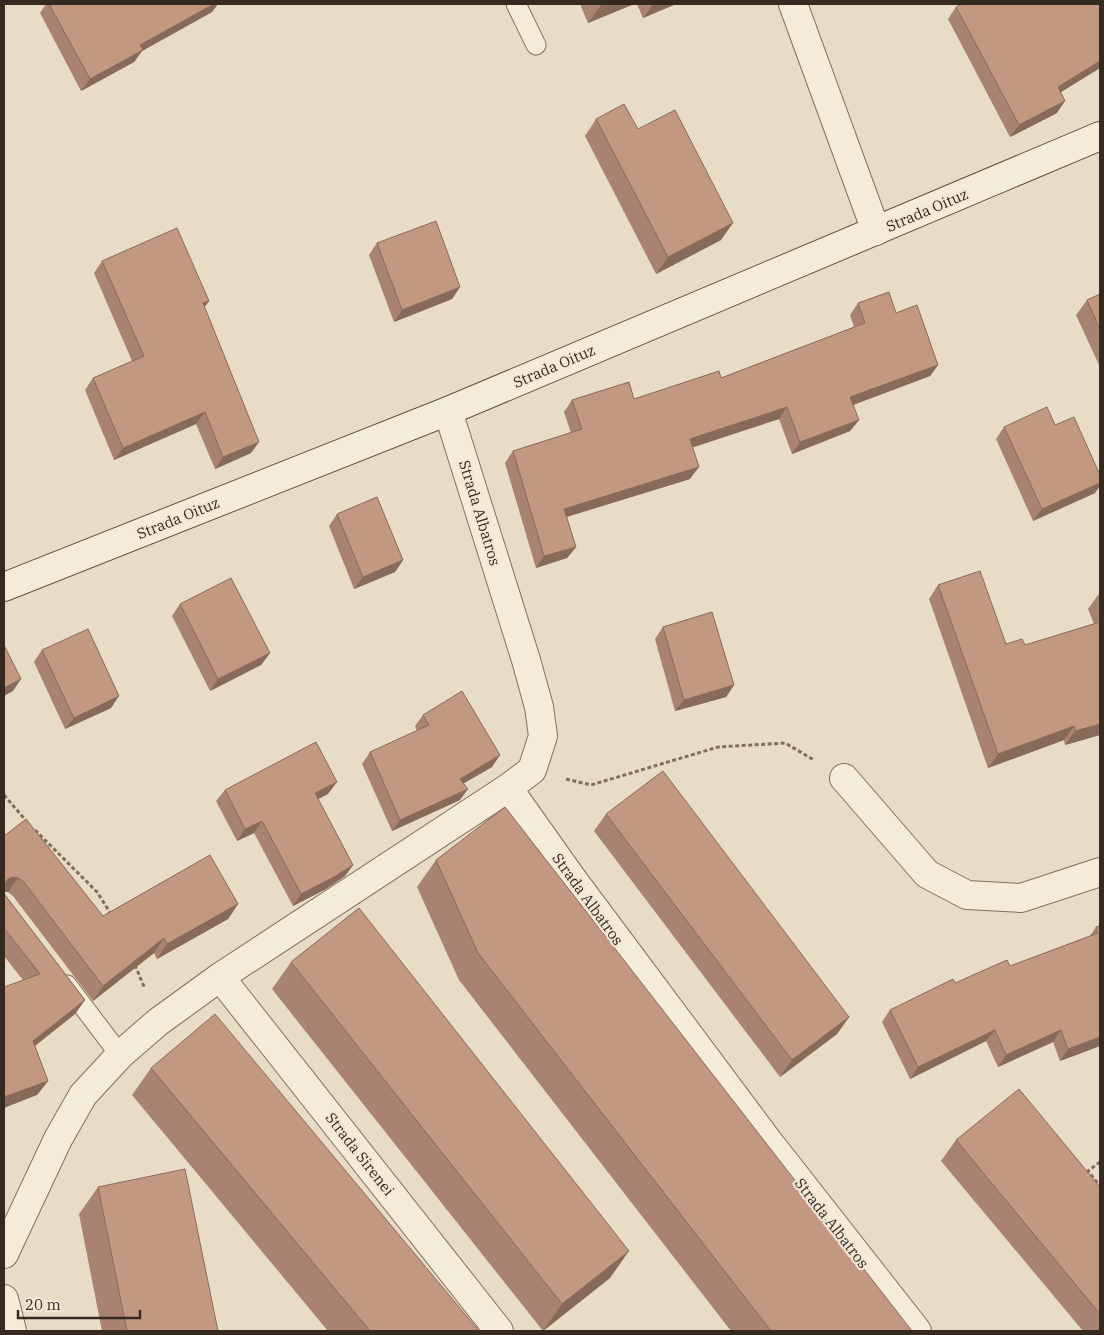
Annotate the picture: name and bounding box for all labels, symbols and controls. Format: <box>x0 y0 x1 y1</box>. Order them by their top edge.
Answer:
street label: Strada Oituz <box>883 184 971 236</box>
street label: Strada Oituz <box>510 340 598 392</box>
street label: Strada Albatros <box>455 458 505 568</box>
street label: Strada Oituz <box>134 493 222 543</box>
street label: Strada Albatros <box>548 849 628 949</box>
street label: Strada Sirenei <box>322 1109 399 1200</box>
street label: Strada Albatros <box>791 1174 873 1272</box>
scale bar <box>18 1288 140 1320</box>
text: 20 m <box>25 1295 61 1314</box>

